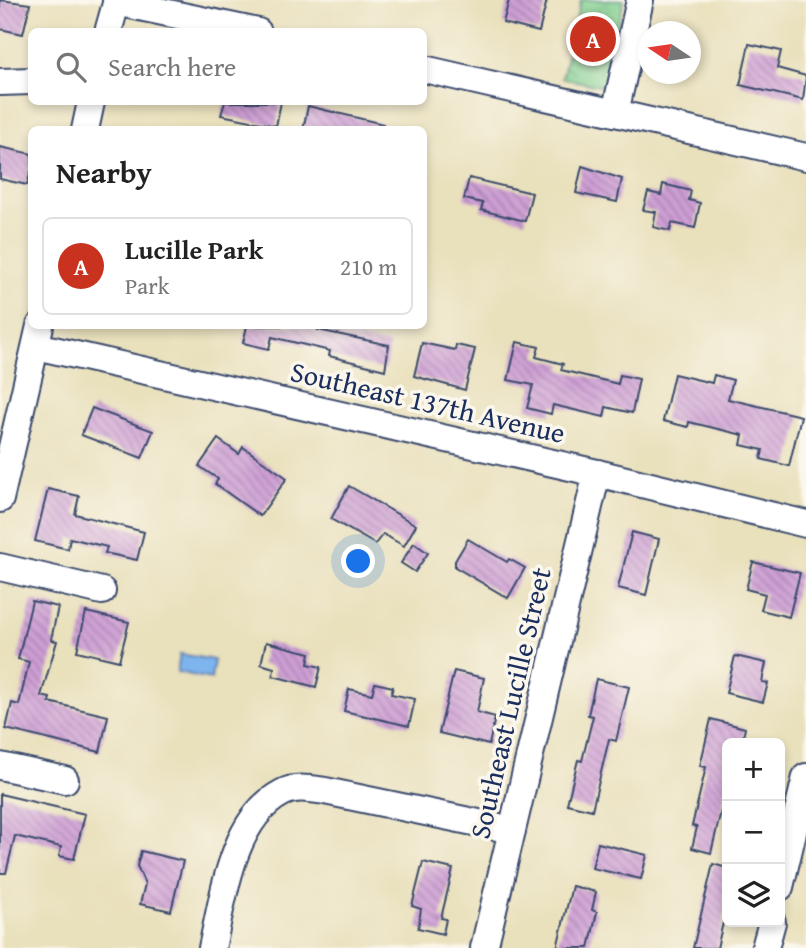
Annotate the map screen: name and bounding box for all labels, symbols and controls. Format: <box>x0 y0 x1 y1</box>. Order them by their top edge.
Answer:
pin: A <box>570 13 616 65</box>
north arrow <box>638 21 701 84</box>
search box <box>28 28 427 105</box>
text: Search here <box>108 47 236 86</box>
icon: search <box>52 48 90 86</box>
text: Nearby <box>56 150 152 194</box>
text: Lucille Park <box>125 230 263 269</box>
text: A <box>74 250 88 283</box>
text: 210 m <box>340 250 397 283</box>
text: Park <box>125 269 169 302</box>
street label: Southeast 137th Avenue <box>287 350 569 453</box>
your location <box>341 544 375 578</box>
street label: Southeast Lucille Street <box>458 563 561 843</box>
map controls <box>722 738 785 927</box>
button: + <box>722 738 785 801</box>
button: − <box>722 801 785 864</box>
button: layers <box>722 864 785 927</box>

